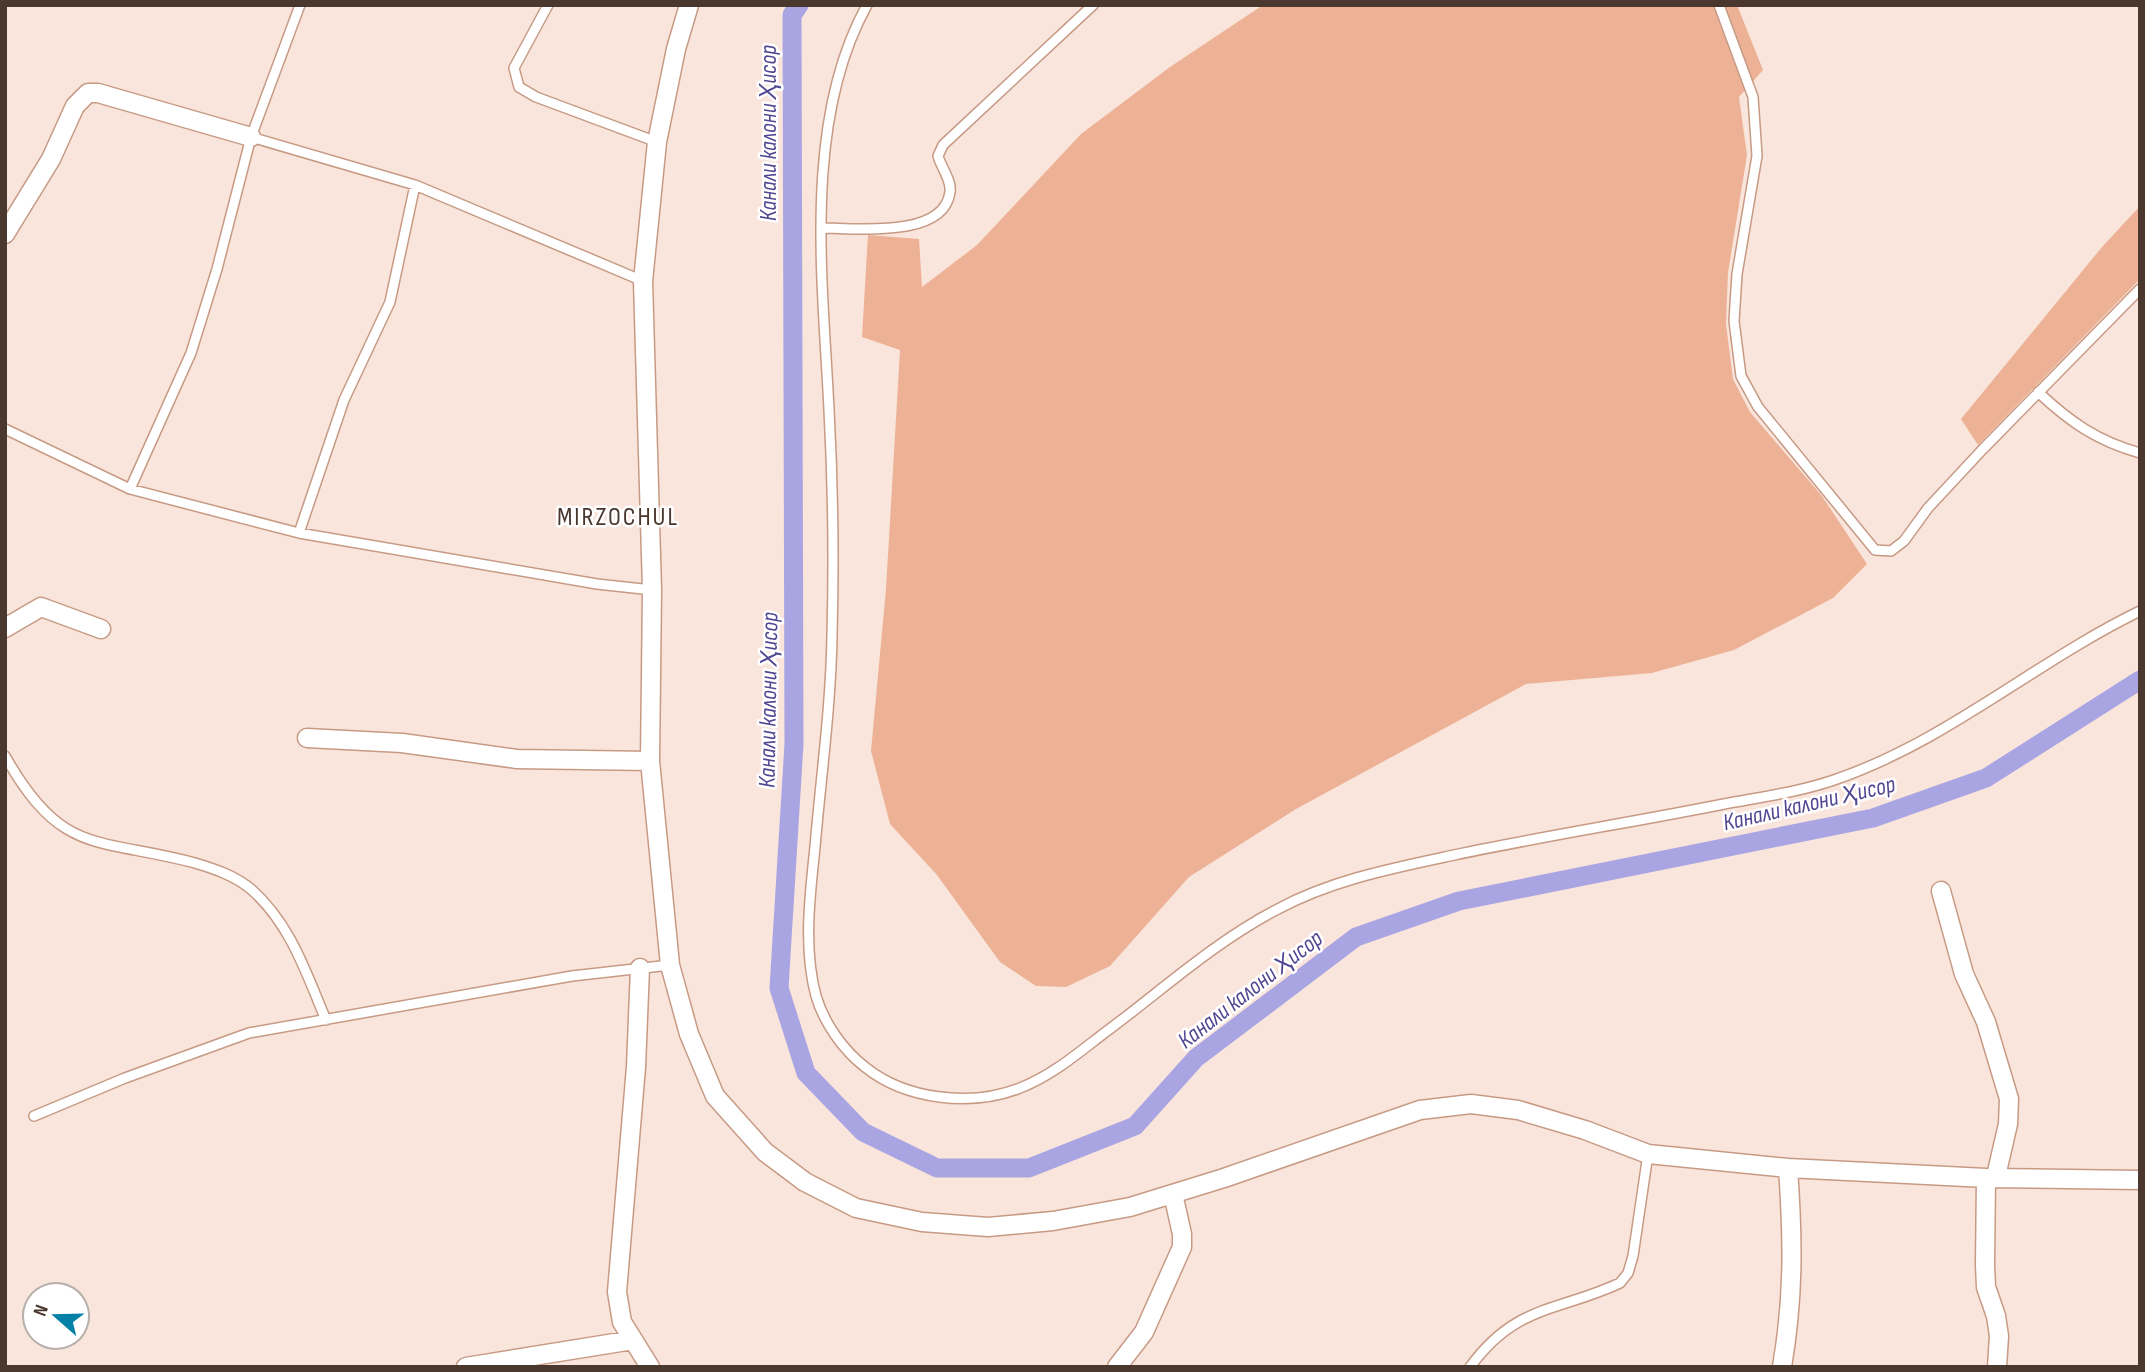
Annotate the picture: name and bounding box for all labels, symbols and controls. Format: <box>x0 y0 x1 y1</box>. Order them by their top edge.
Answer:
water label: Канали калони Ҳисор <box>754 45 783 221</box>
district label: MIRZOCHUL <box>557 502 679 533</box>
water label: Канали калони Ҳисор <box>752 612 785 788</box>
water label: Канали калони Ҳисор <box>1720 770 1898 837</box>
water label: Канали калони Ҳисор <box>1172 924 1329 1055</box>
north arrow <box>21 1281 91 1351</box>
text: N <box>29 1302 54 1319</box>

